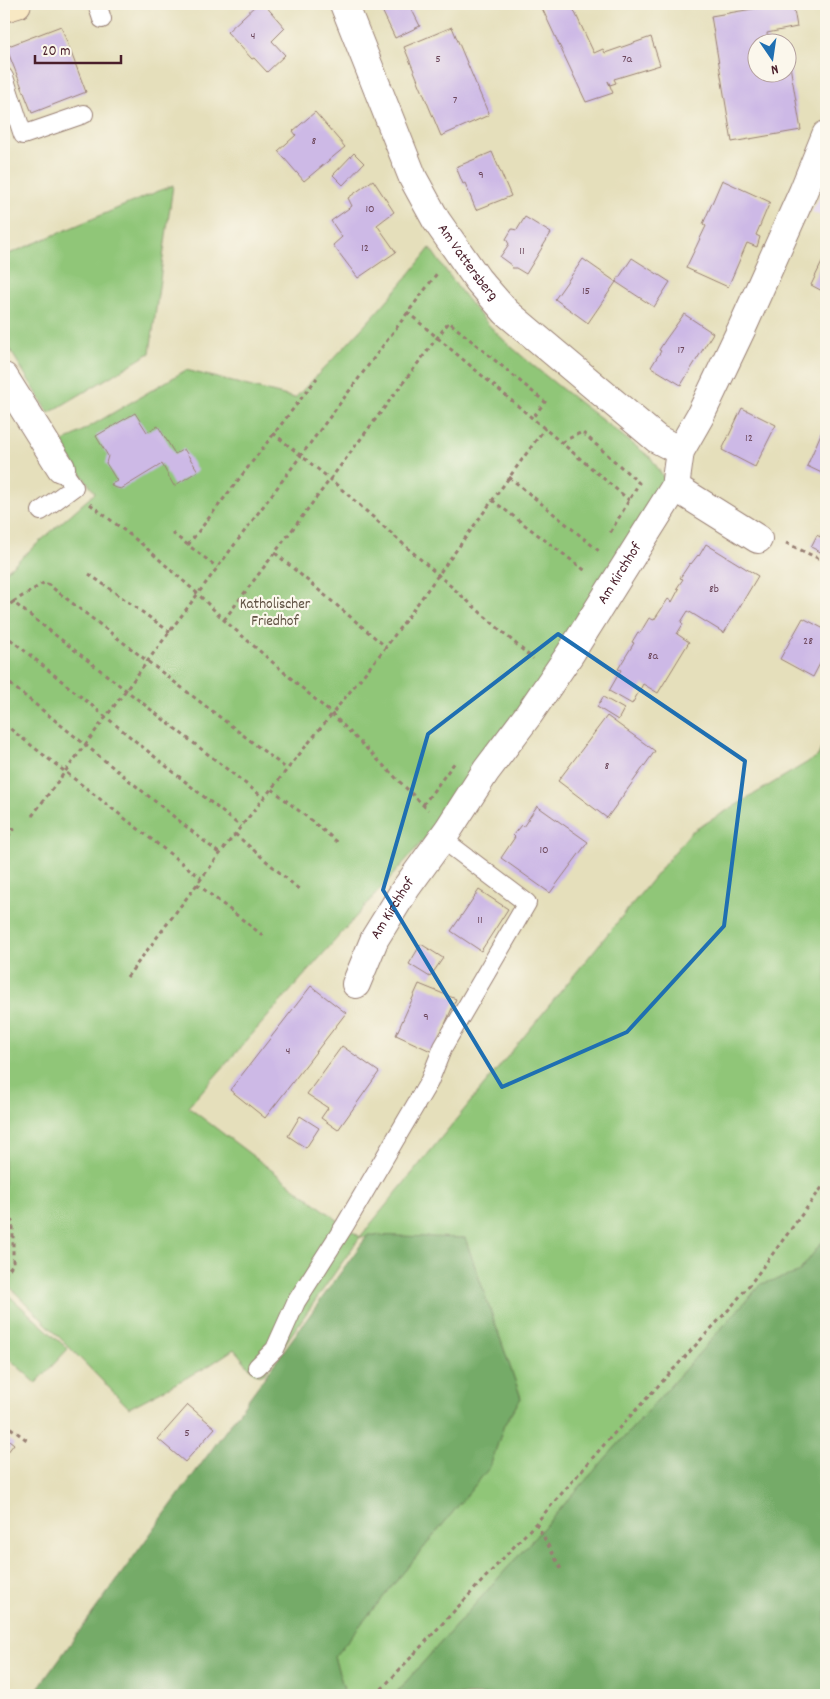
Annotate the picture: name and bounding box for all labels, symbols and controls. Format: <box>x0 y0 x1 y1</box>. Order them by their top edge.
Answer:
house number: 4 <box>251 28 256 45</box>
scale bar <box>35 32 121 64</box>
north arrow <box>748 32 798 82</box>
text: 20 m <box>42 41 70 63</box>
house number: 5 <box>435 51 441 68</box>
house number: 7a <box>622 51 632 68</box>
text: N <box>769 58 780 79</box>
house number: 7 <box>453 92 458 109</box>
house number: 8 <box>312 133 317 150</box>
house number: 9 <box>478 167 484 184</box>
house number: 10 <box>365 201 375 218</box>
street label: Am Vattersberg <box>431 220 503 306</box>
house number: 12 <box>361 240 369 257</box>
house number: 11 <box>519 243 525 260</box>
house number: 15 <box>582 283 590 300</box>
house number: 17 <box>677 342 685 359</box>
house number: 12 <box>745 430 753 447</box>
street label: Am Kirchhof <box>593 538 648 609</box>
house number: 8b <box>709 581 719 598</box>
park label: Katholischer Friedhof <box>240 594 311 633</box>
house number: 28 <box>803 633 813 650</box>
house number: 8a <box>648 648 659 665</box>
house number: 8 <box>605 758 610 775</box>
house number: 10 <box>539 842 549 859</box>
street label: Am Kirchhof <box>366 873 421 944</box>
house number: 11 <box>477 912 483 929</box>
house number: 9 <box>423 1009 429 1026</box>
house number: 4 <box>286 1043 291 1060</box>
house number: 5 <box>184 1425 190 1442</box>

